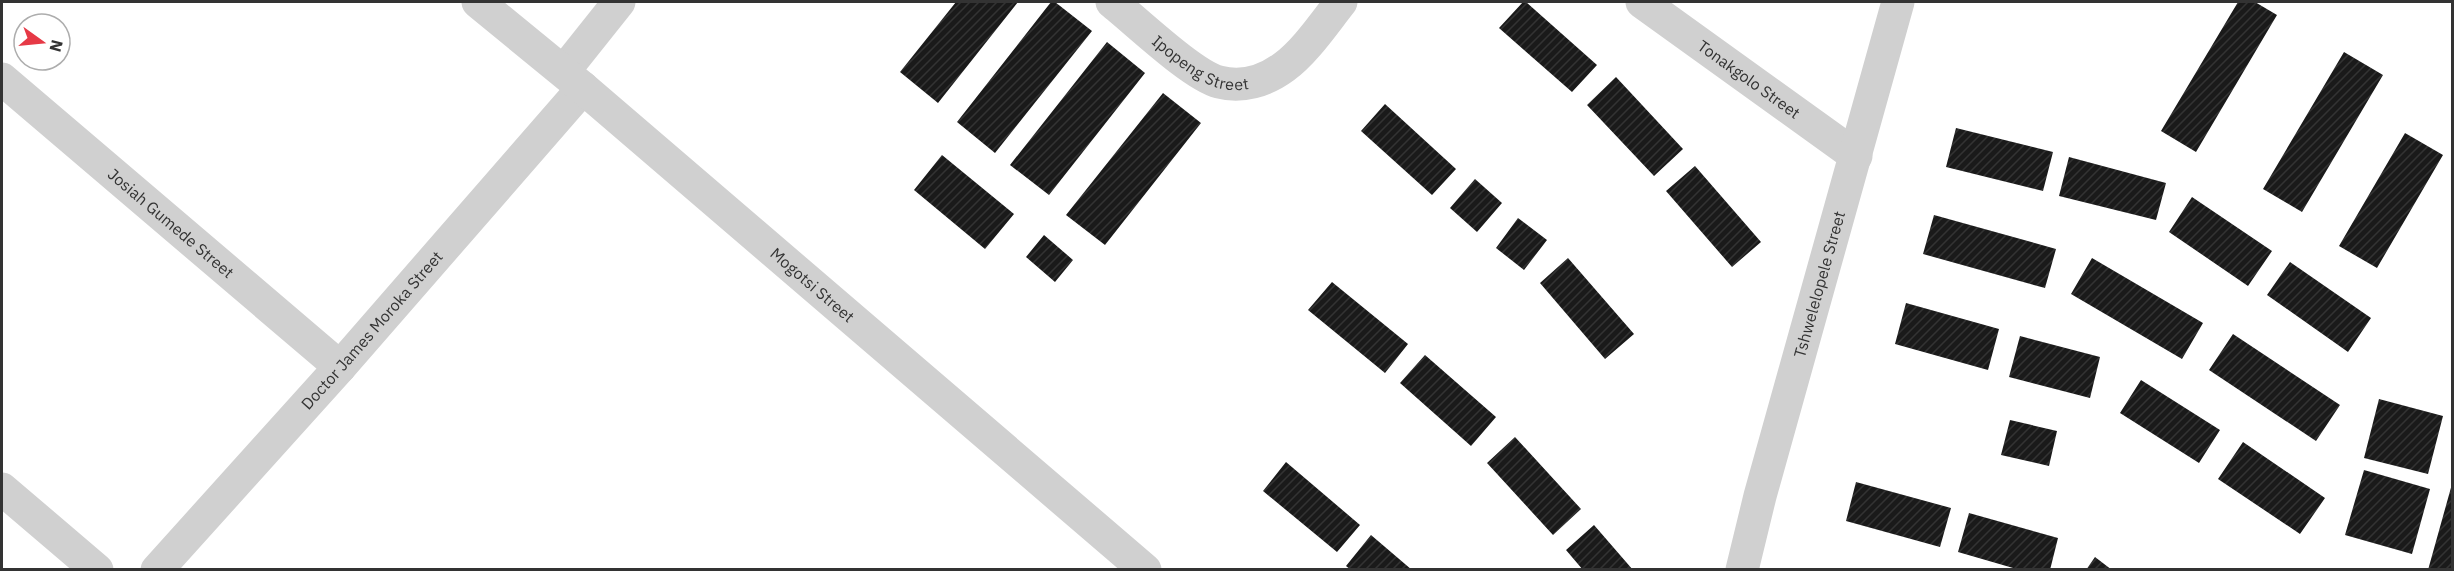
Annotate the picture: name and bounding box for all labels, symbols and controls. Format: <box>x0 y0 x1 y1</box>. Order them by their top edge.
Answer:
north arrow <box>12 12 72 72</box>
street label: Ipopeng Street <box>1148 31 1250 94</box>
street label: Tonakgolo Street <box>1694 36 1804 123</box>
text: N <box>45 38 68 54</box>
street label: Josiah Gumede Street <box>104 164 238 282</box>
street label: Tshwelelopele Street <box>1789 209 1849 360</box>
street label: Mogotsi Street <box>766 243 859 326</box>
street label: Doctor James Moroka Street <box>297 247 447 413</box>

